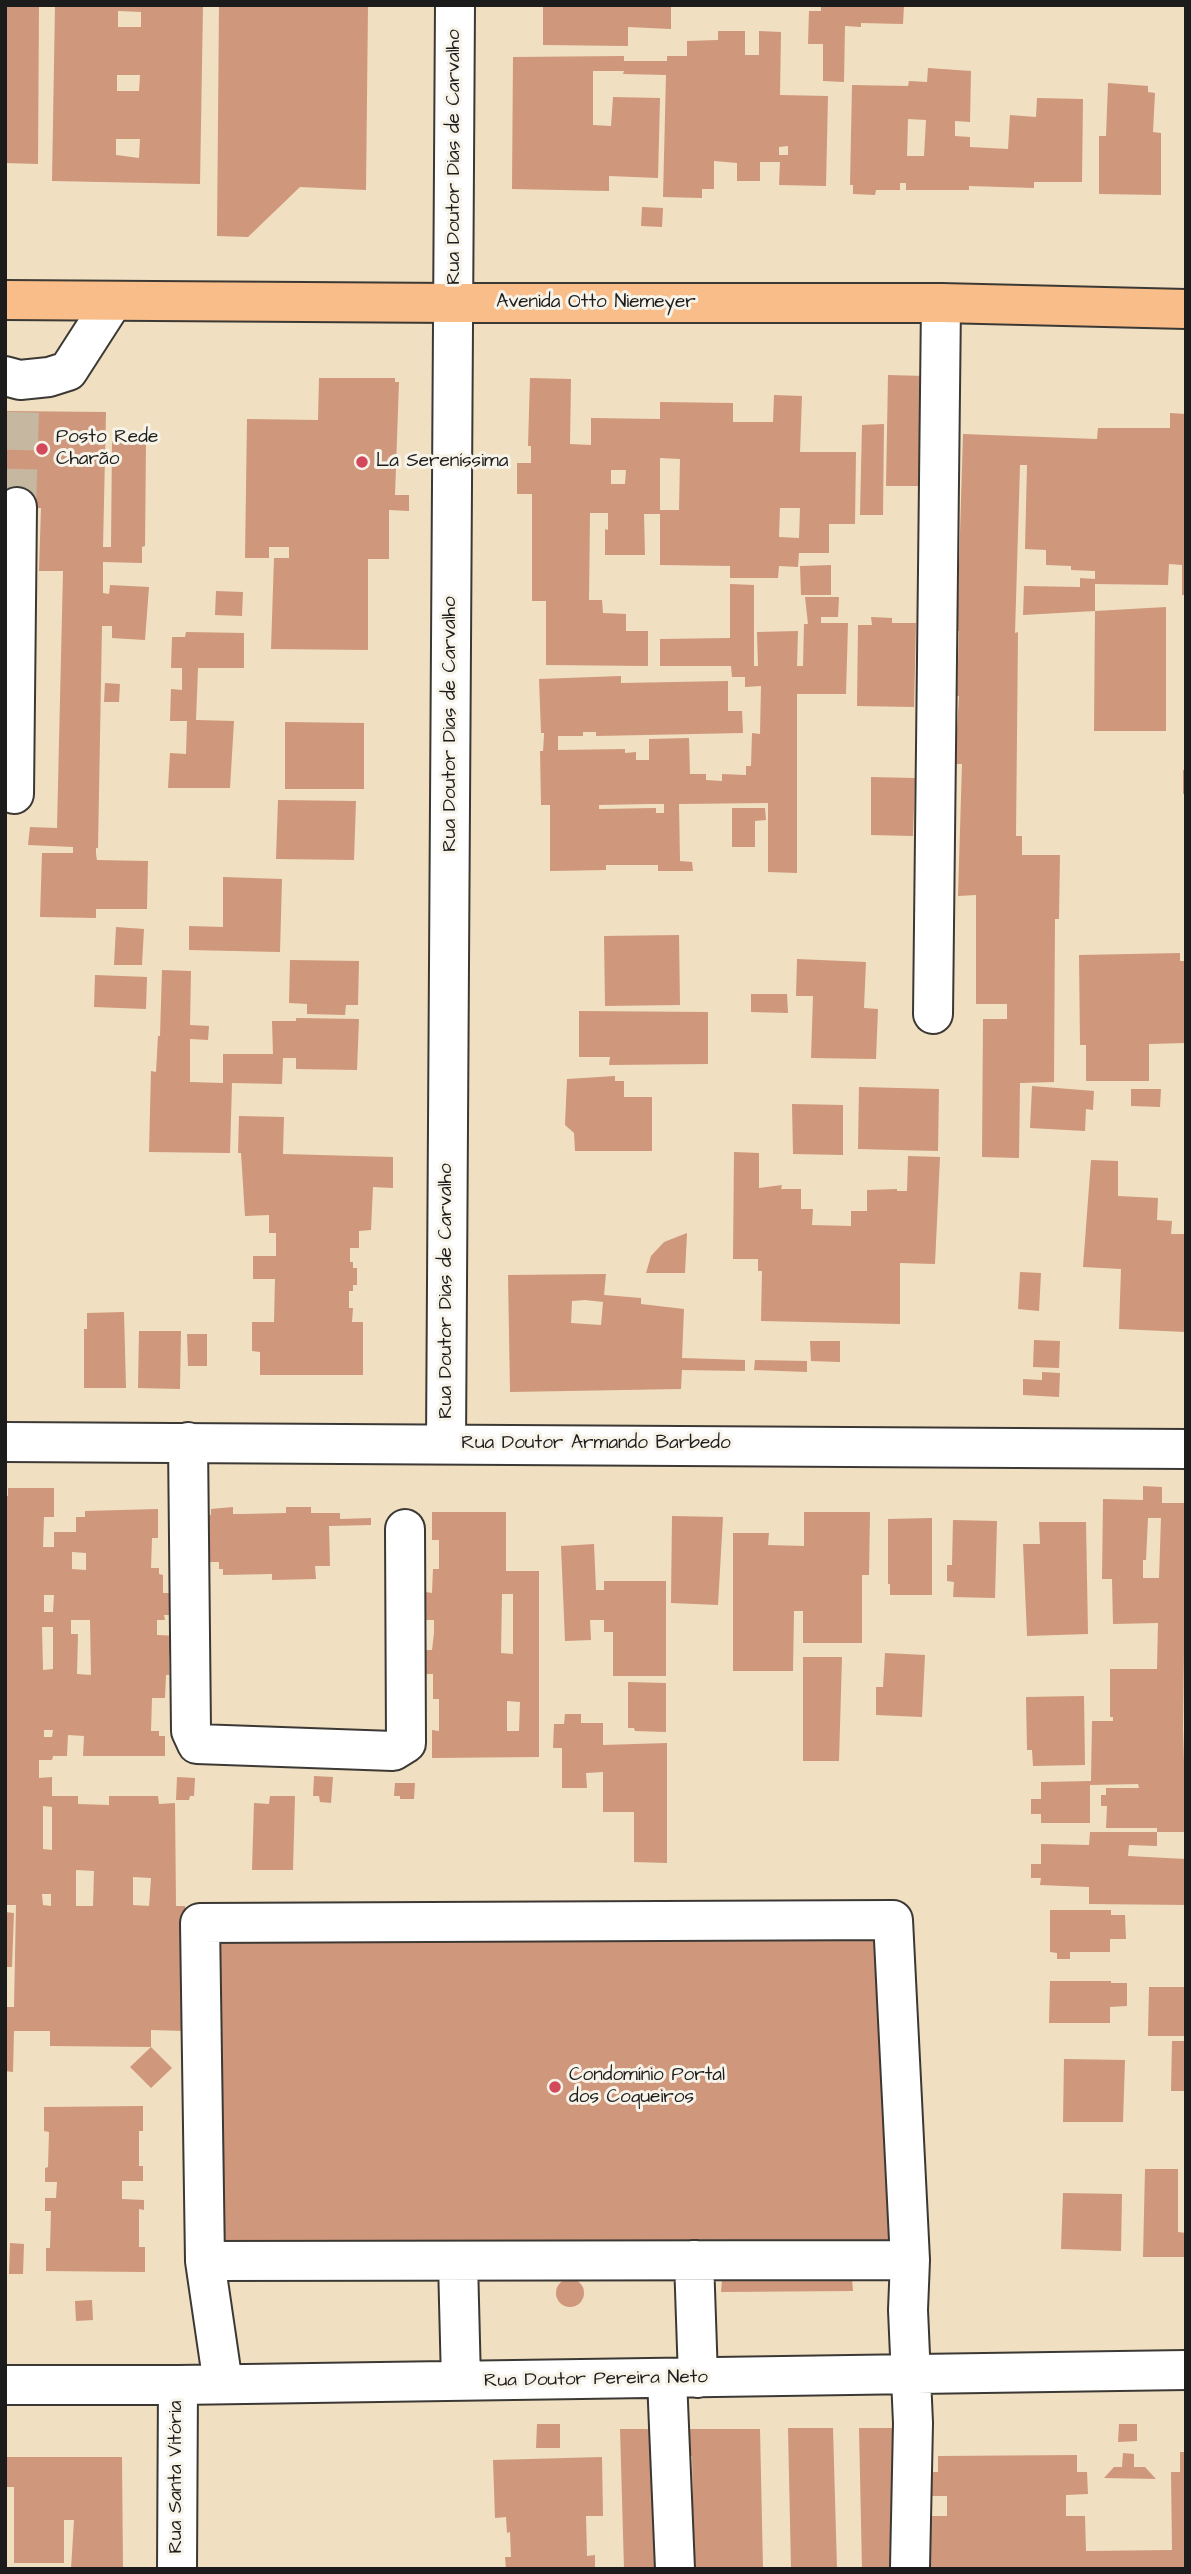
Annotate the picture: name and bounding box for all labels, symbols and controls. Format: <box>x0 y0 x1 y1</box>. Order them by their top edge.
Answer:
street label: Rua Doutor Dias de Carvalho <box>444 29 466 285</box>
street label: Avenida Otto Niemeyer <box>496 292 696 314</box>
place label: Posto Rede Charão <box>56 427 158 471</box>
marker: Posto Rede Charão <box>34 441 50 457</box>
place label: La Sereníssima <box>376 451 508 473</box>
marker: La Sereníssima <box>354 454 370 470</box>
street label: Rua Doutor Dias de Carvalho <box>440 596 462 852</box>
street label: Rua Doutor Dias de Carvalho <box>436 1163 458 1419</box>
street label: Rua Doutor Armando Barbedo <box>461 1433 731 1455</box>
place label: Condomínio Portal dos Coqueiros <box>569 2065 725 2109</box>
marker: Condomínio Portal dos Coqueiros <box>547 2079 563 2095</box>
street label: Rua Doutor Pereira Neto <box>484 2367 708 2393</box>
street label: Rua Santa Vitória <box>166 2401 188 2553</box>

